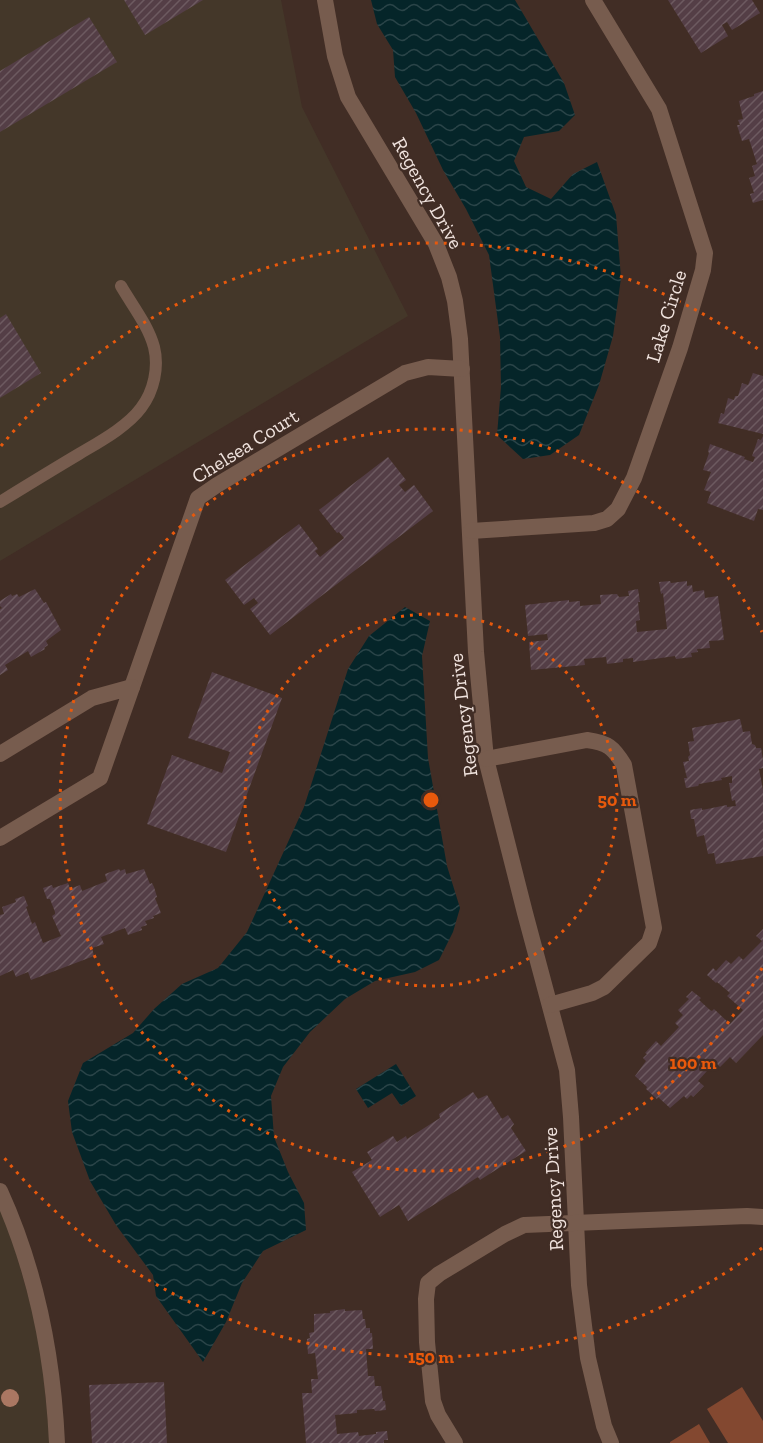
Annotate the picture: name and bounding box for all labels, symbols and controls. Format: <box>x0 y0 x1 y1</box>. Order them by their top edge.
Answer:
street label: Regency Drive <box>387 133 469 253</box>
street label: Lake Circle <box>641 267 691 365</box>
street label: Chelsea Court <box>187 403 303 488</box>
street label: Regency Drive <box>444 652 482 778</box>
text: 50 m <box>598 789 637 811</box>
centre of rings <box>421 790 441 810</box>
text: 100 m <box>669 1052 717 1074</box>
street label: Regency Drive <box>538 1126 568 1252</box>
text: 150 m <box>408 1346 454 1368</box>

